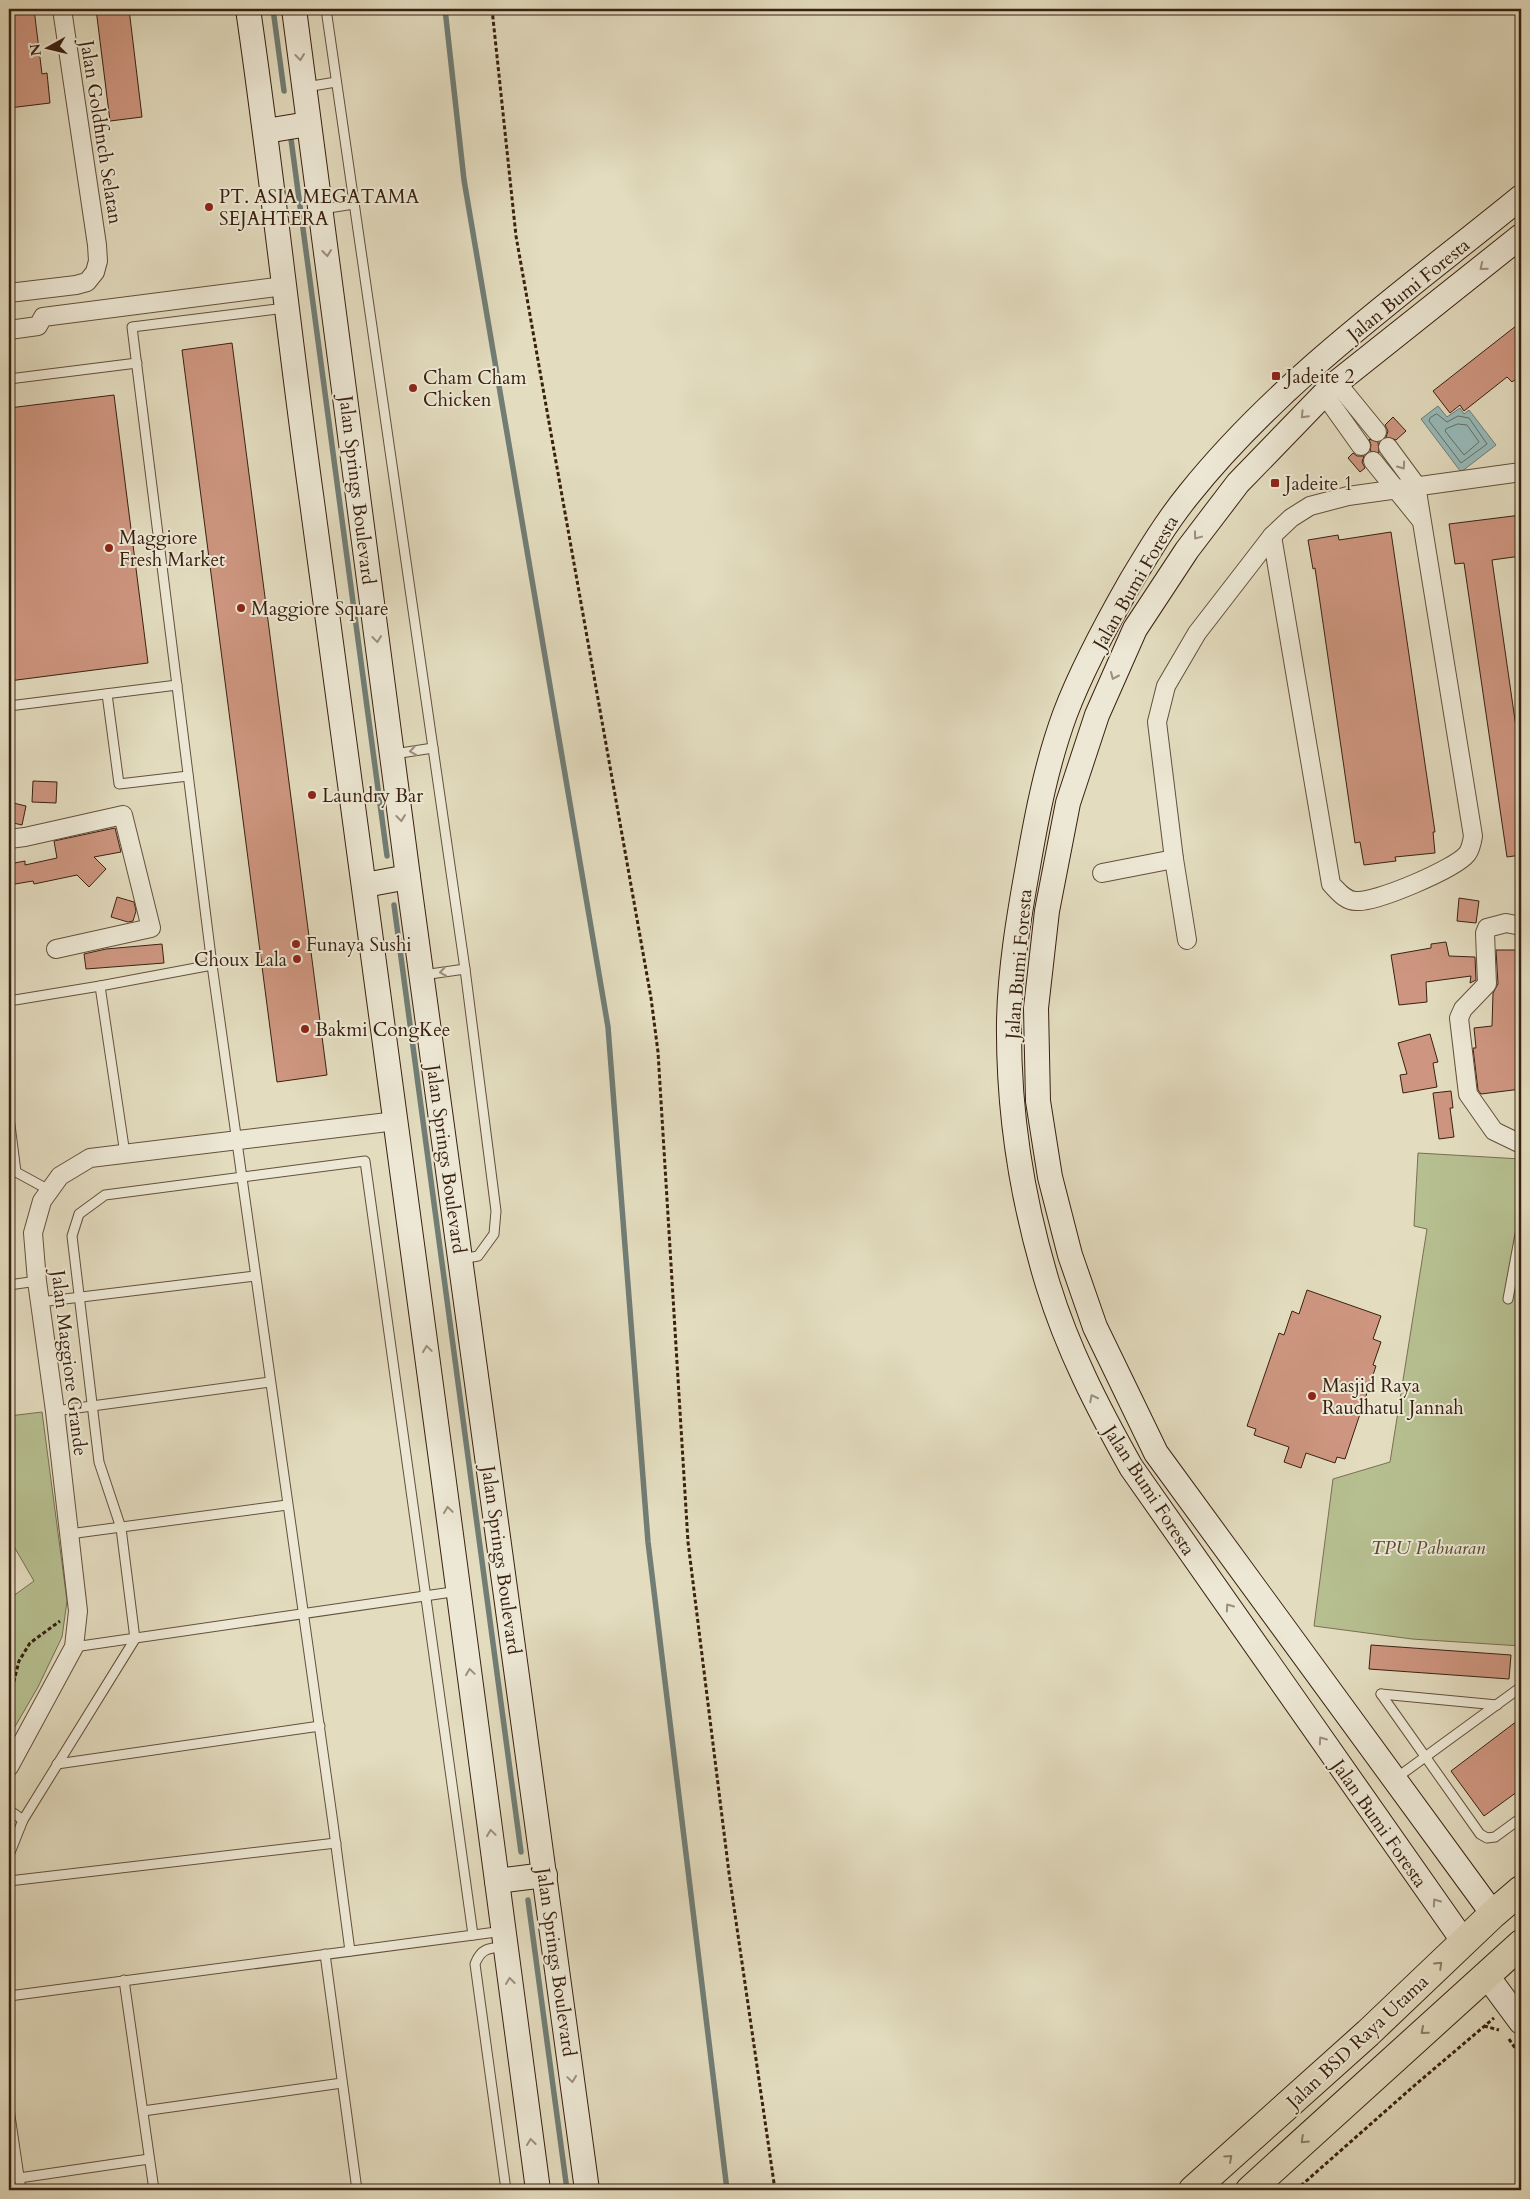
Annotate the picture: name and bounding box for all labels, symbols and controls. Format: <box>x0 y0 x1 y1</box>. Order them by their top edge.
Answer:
north arrow <box>22 22 72 72</box>
street label: Jalan Goldfinch Selatan <box>73 35 128 226</box>
text: N <box>25 42 46 57</box>
one-way arrow <box>294 53 305 61</box>
place label: PT. ASIA MEGATAMA SEJAHTERA <box>219 184 420 232</box>
marker: PT. ASIA MEGATAMA SEJAHTERA <box>203 201 215 213</box>
street label: Jalan Bumi Foresta <box>1340 232 1475 349</box>
one-way arrow <box>321 249 332 257</box>
one-way arrow <box>1480 261 1489 269</box>
place label: Jadeite 2 <box>1283 364 1354 390</box>
place label: Cham Cham Chicken <box>423 365 528 413</box>
marker: Jadeite 2 <box>1270 370 1282 382</box>
marker: Cham Cham Chicken <box>407 382 419 394</box>
street label: Jalan Springs Boulevard <box>332 391 382 586</box>
one-way arrow <box>1301 409 1310 418</box>
one-way arrow <box>1396 460 1405 470</box>
place label: Jadeite 1 <box>1282 471 1353 497</box>
marker: Jadeite 1 <box>1269 477 1281 489</box>
street label: Jalan Bumi Foresta <box>1085 511 1185 657</box>
place label: Maggiore Fresh Market <box>119 525 225 573</box>
one-way arrow <box>1194 530 1203 540</box>
marker: Maggiore Fresh Market <box>103 542 115 554</box>
place label: Maggiore Square <box>251 596 389 622</box>
marker: Maggiore Square <box>235 602 247 614</box>
one-way arrow <box>372 635 382 644</box>
one-way arrow <box>1110 671 1121 680</box>
one-way arrow <box>408 746 417 756</box>
place label: Laundry Bar <box>322 783 423 809</box>
marker: Laundry Bar <box>306 789 318 801</box>
one-way arrow <box>395 814 405 822</box>
street label: Jalan Bumi Foresta <box>999 888 1039 1043</box>
place label: Funaya Sushi <box>306 932 412 958</box>
marker: Funaya Sushi <box>290 938 302 950</box>
place label: Choux Lala <box>194 947 287 973</box>
marker: Choux Lala <box>291 953 303 965</box>
one-way arrow <box>439 966 447 977</box>
place label: Bakmi CongKee <box>315 1017 450 1043</box>
marker: Bakmi CongKee <box>299 1023 311 1035</box>
street label: Jalan Springs Boulevard <box>419 1060 472 1255</box>
street label: Jalan Maggiore Grande <box>44 1266 93 1458</box>
one-way arrow <box>422 1345 432 1354</box>
place label: Masjid Raya Raudhatul Jannah <box>1322 1373 1464 1421</box>
marker: Masjid Raya Raudhatul Jannah <box>1306 1390 1318 1402</box>
one-way arrow <box>1089 1394 1099 1403</box>
street label: Jalan Bumi Foresta <box>1096 1418 1201 1561</box>
street label: Jalan Springs Boulevard <box>474 1461 527 1656</box>
one-way arrow <box>443 1506 454 1514</box>
park label: TPU Pabuaran <box>1371 1535 1486 1561</box>
one-way arrow <box>1226 1603 1235 1613</box>
one-way arrow <box>465 1667 475 1676</box>
one-way arrow <box>1319 1736 1328 1746</box>
street label: Jalan Bumi Foresta <box>1324 1752 1433 1893</box>
one-way arrow <box>486 1828 497 1836</box>
street label: Jalan Springs Boulevard <box>529 1863 582 2058</box>
one-way arrow <box>1433 1898 1442 1907</box>
one-way arrow <box>1434 1962 1443 1971</box>
street label: Jalan BSD Raya Utama <box>1279 1969 1434 2116</box>
one-way arrow <box>505 1976 516 1984</box>
one-way arrow <box>1421 2026 1430 2035</box>
one-way arrow <box>566 2075 577 2083</box>
one-way arrow <box>1300 2135 1309 2144</box>
one-way arrow <box>526 2138 537 2146</box>
one-way arrow <box>1224 2155 1233 2164</box>

